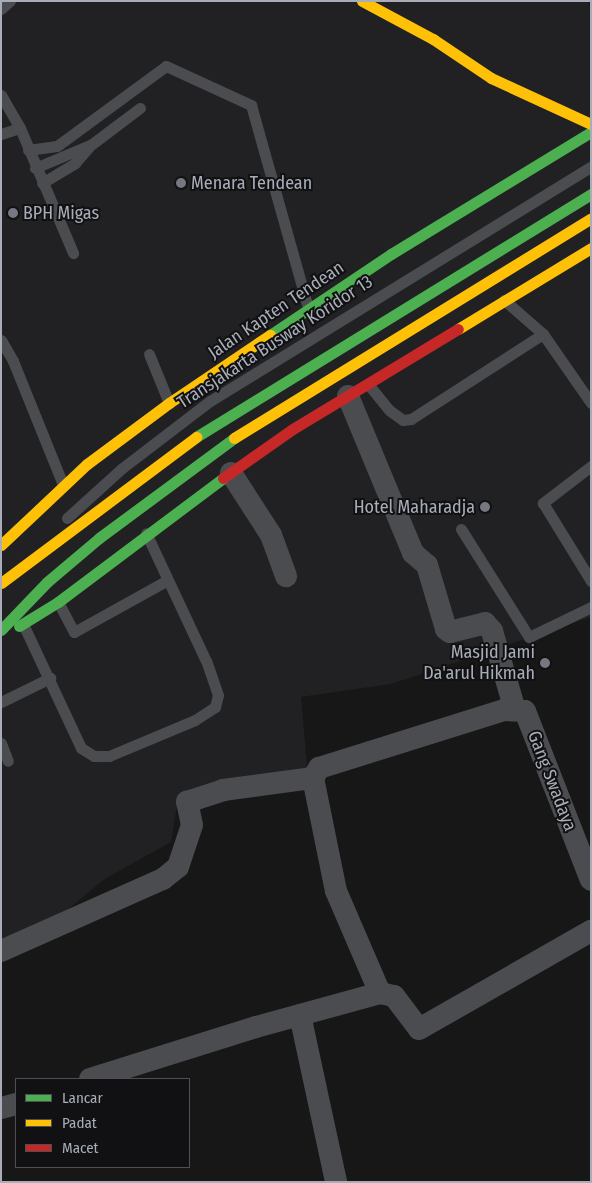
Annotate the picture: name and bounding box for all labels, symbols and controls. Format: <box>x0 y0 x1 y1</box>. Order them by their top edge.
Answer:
place label: Menara Tendean <box>191 172 312 194</box>
marker: Menara Tendean <box>175 177 187 189</box>
place label: BPH Migas <box>23 202 99 224</box>
marker: BPH Migas <box>7 207 19 219</box>
street label: Jalan Kapten Tendean <box>204 257 348 363</box>
street label: Transjakarta Busway Koridor 13 <box>173 271 377 413</box>
place label: Hotel Maharadja <box>354 496 475 518</box>
marker: Hotel Maharadja <box>479 501 491 513</box>
place label: Masjid Jami Da'arul Hikmah <box>423 642 535 684</box>
marker: Masjid Jami Da'arul Hikmah <box>539 657 551 669</box>
street label: Gang Swadaya <box>523 728 581 834</box>
legend <box>15 1078 190 1168</box>
text: Lancar <box>62 1089 103 1107</box>
text: Padat <box>62 1114 97 1132</box>
text: Macet <box>62 1139 98 1157</box>

